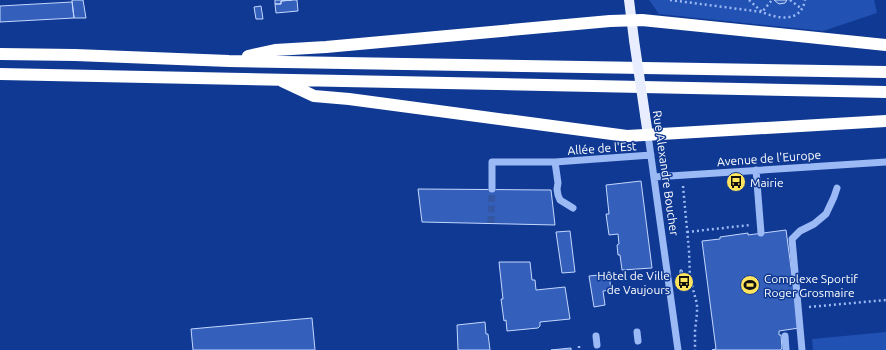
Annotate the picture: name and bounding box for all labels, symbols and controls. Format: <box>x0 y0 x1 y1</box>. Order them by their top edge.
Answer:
street label: Rue Alexandre Boucher <box>651 110 681 237</box>
street label: Allée de l'Est <box>567 139 637 157</box>
street label: Avenue de l'Europe <box>717 148 821 168</box>
bus stop icon: Mairie <box>725 171 747 193</box>
place label: Mairie <box>750 176 784 189</box>
place label: Hôtel de Ville de Vaujours <box>597 269 670 296</box>
bus stop icon: Hôtel de Ville de Vaujours <box>673 271 695 293</box>
place label: Complexe Sportif Roger Grosmaire <box>764 272 858 299</box>
sports icon: Complexe Sportif Roger Grosmaire <box>739 274 761 296</box>

